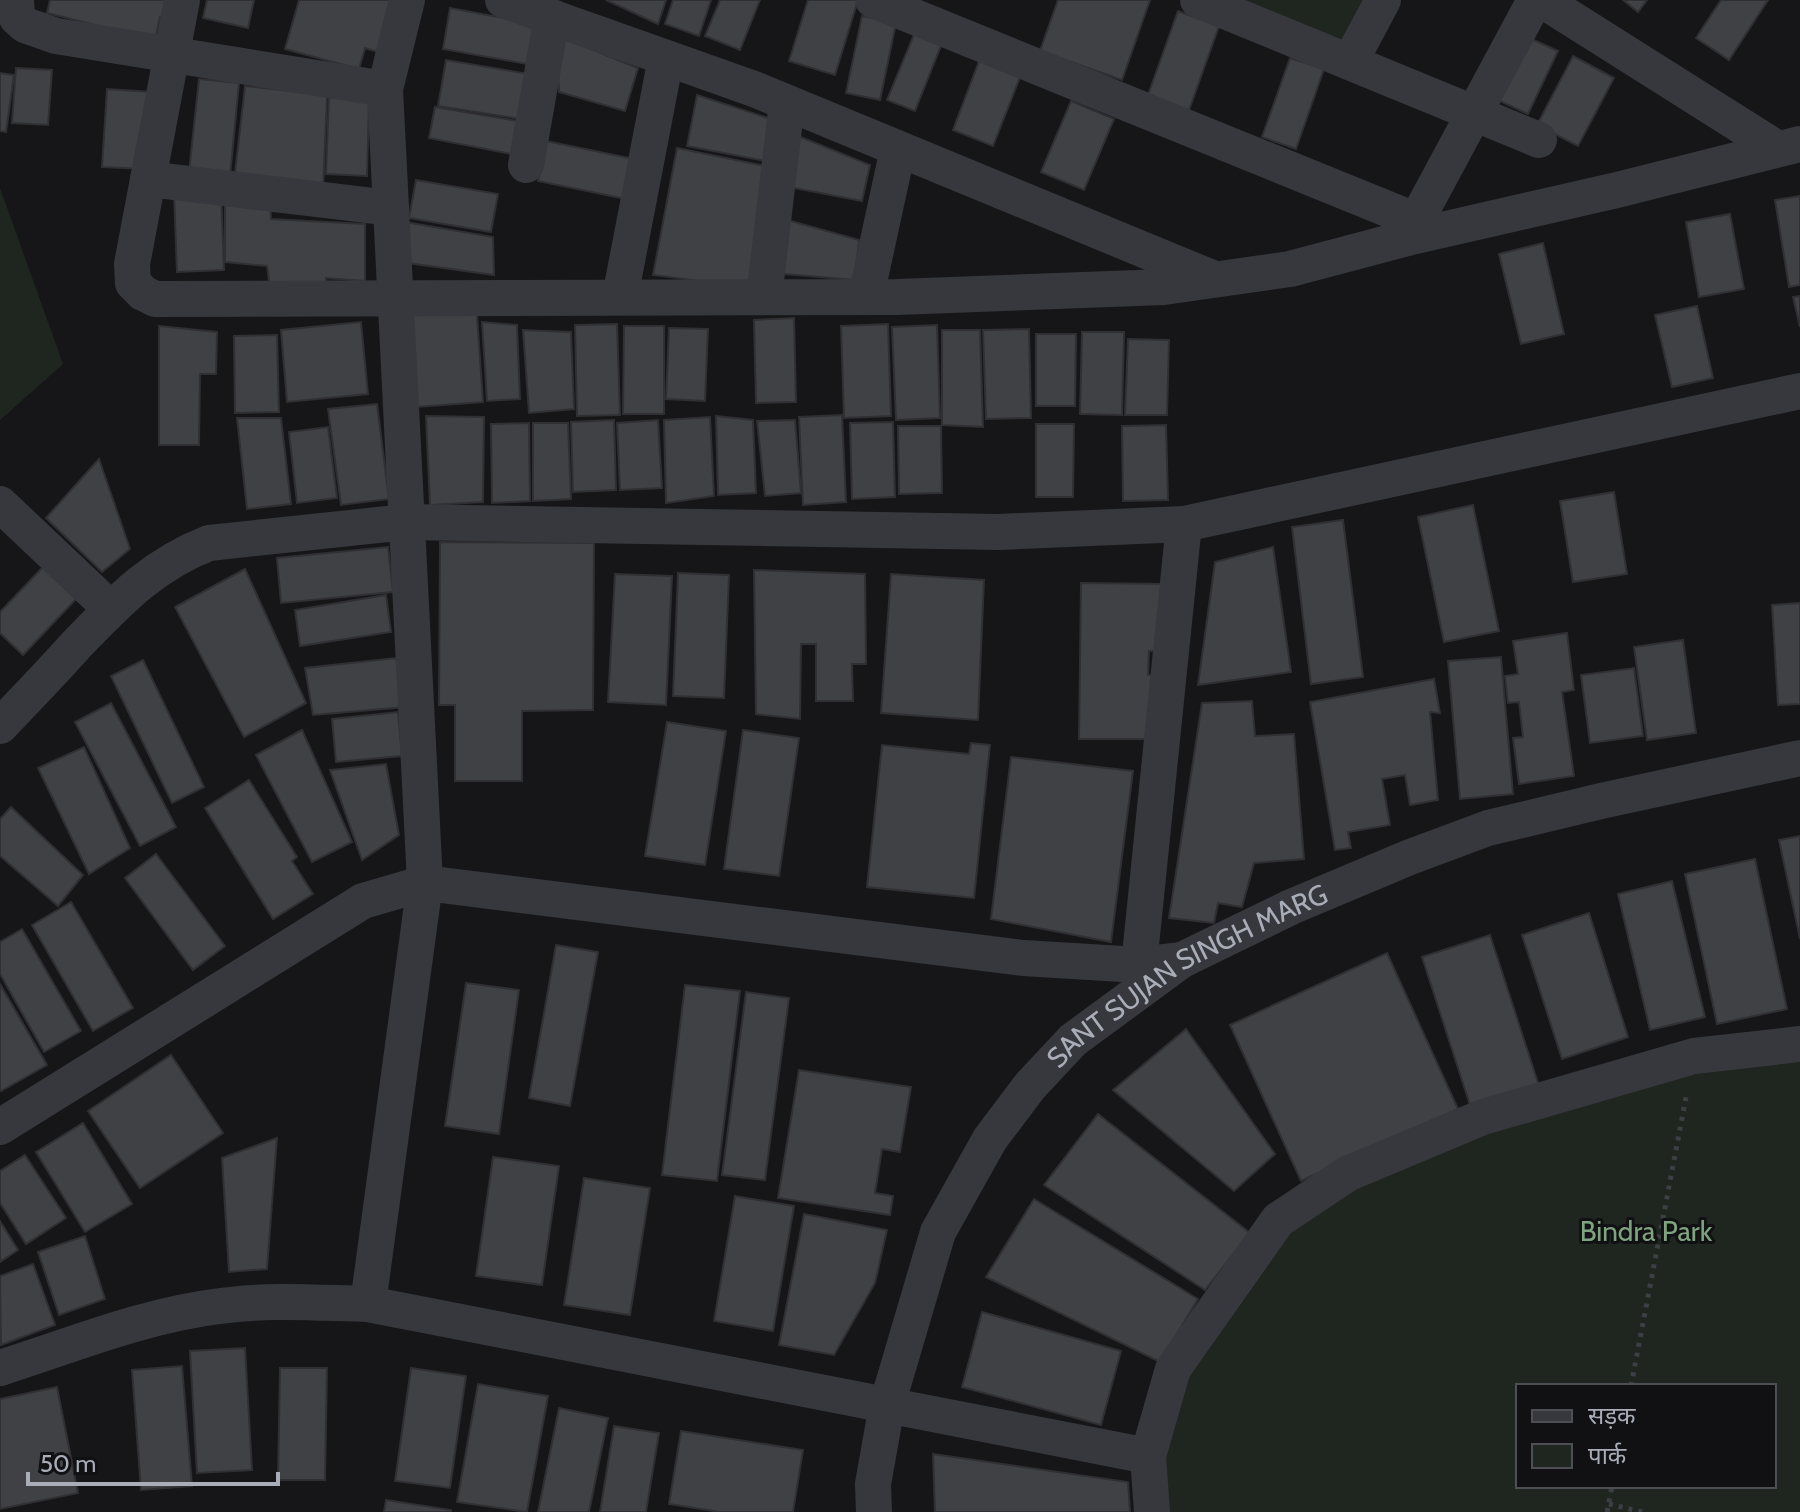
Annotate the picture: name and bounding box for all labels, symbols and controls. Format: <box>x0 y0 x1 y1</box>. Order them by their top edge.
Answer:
street label: SANT SUJAN SINGH MARG <box>1039 877 1332 1074</box>
park label: Bindra Park <box>1580 1214 1713 1248</box>
legend <box>1516 1384 1776 1488</box>
text: सड़क <box>1588 1401 1636 1430</box>
scale bar <box>28 1436 278 1486</box>
text: पार्क <box>1588 1441 1627 1470</box>
text: 50 m <box>40 1449 96 1478</box>

